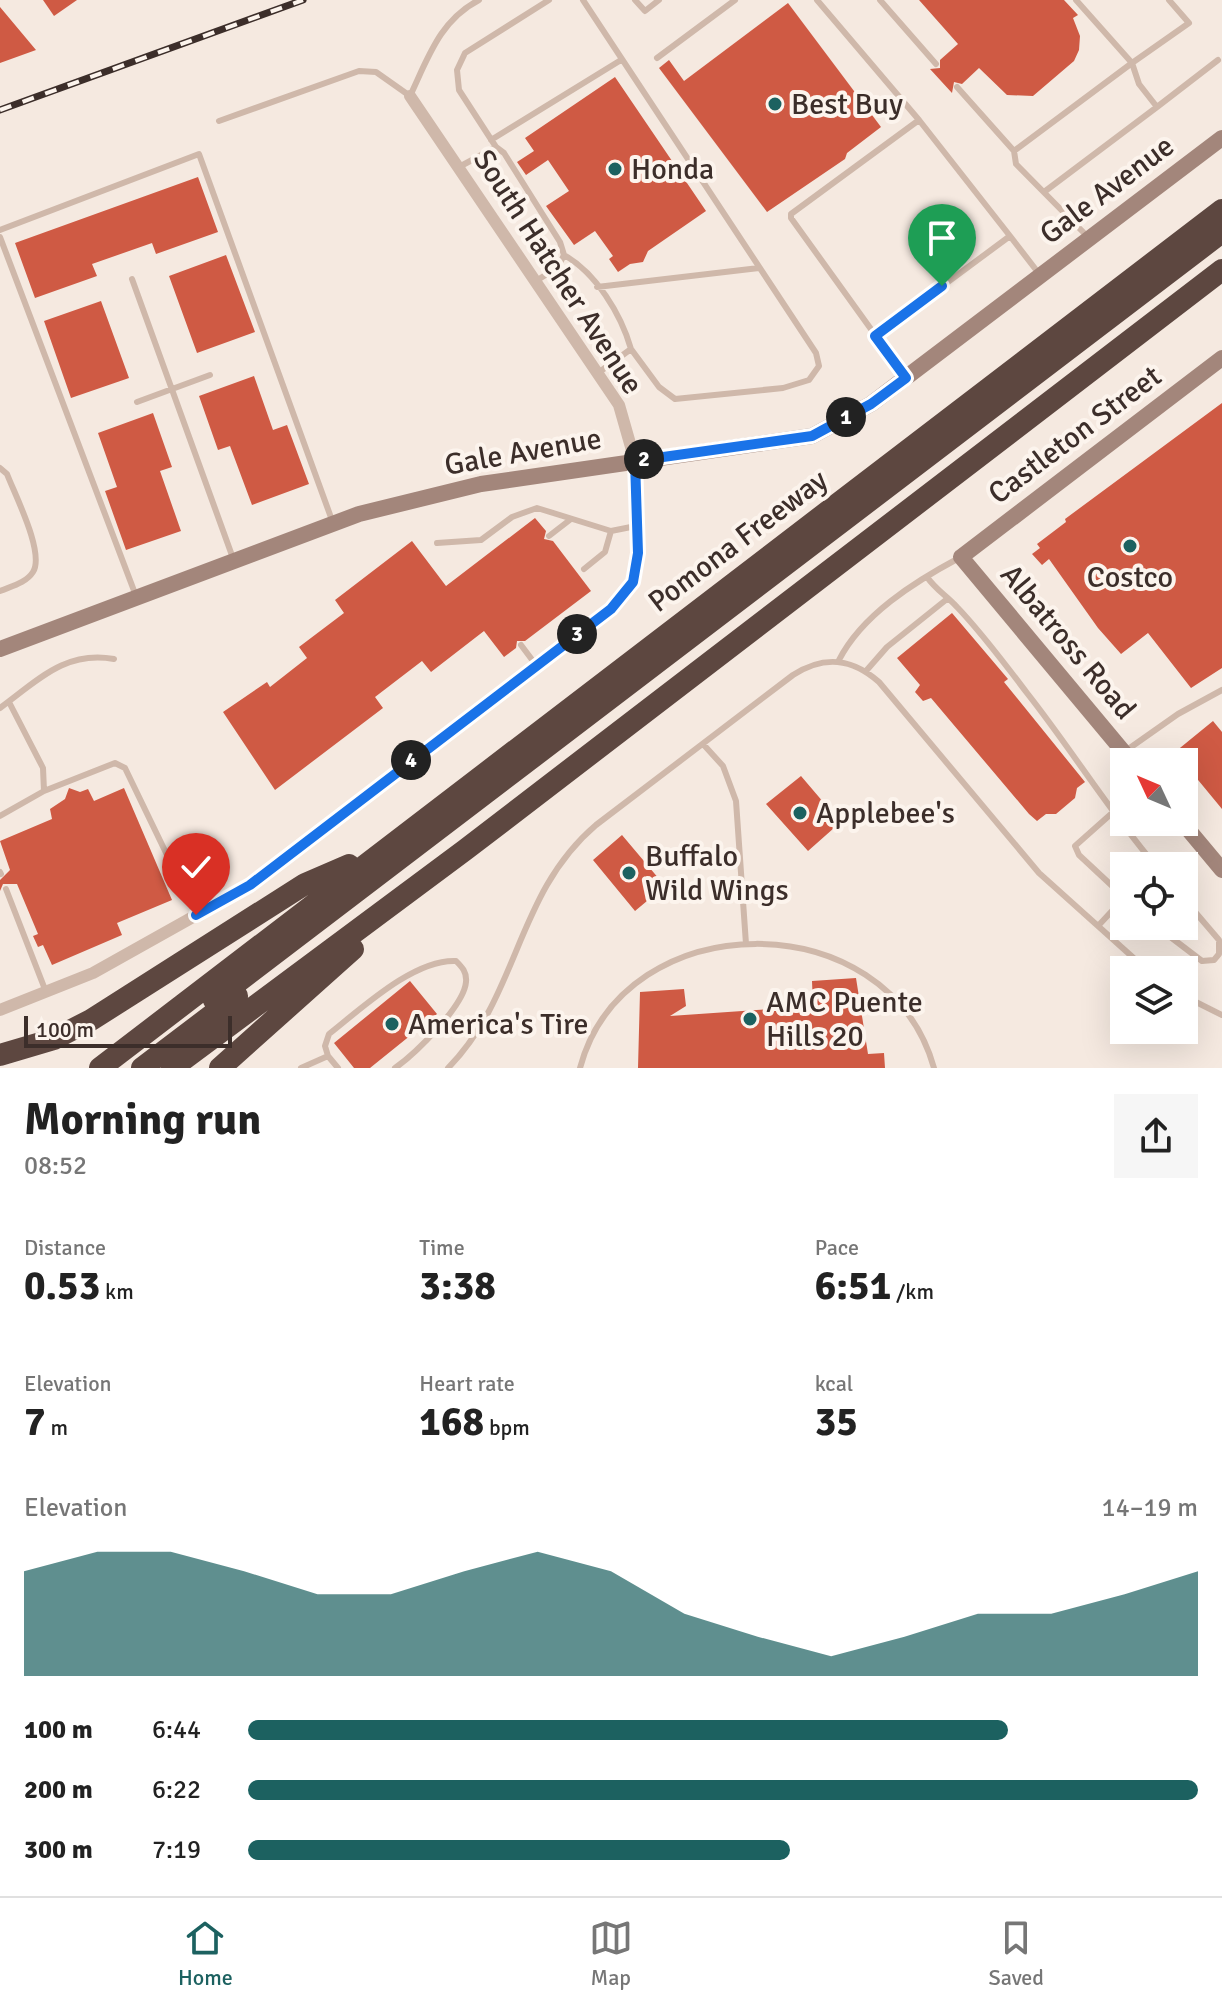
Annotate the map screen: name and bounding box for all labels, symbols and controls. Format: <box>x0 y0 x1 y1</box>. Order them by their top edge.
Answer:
place label: Best Buy <box>791 86 903 123</box>
marker: Best Buy <box>766 95 784 113</box>
street label: Gale Avenue <box>1033 128 1181 252</box>
street label: South Hatcher Avenue <box>465 143 651 401</box>
place label: Honda <box>631 151 714 188</box>
marker: Honda <box>606 160 624 178</box>
pin <box>908 204 976 286</box>
icon: arrive <box>920 216 964 260</box>
street label: Castleton Street <box>981 358 1169 512</box>
pin: 1 <box>826 397 866 437</box>
text: 1 <box>840 403 852 430</box>
street label: Gale Avenue <box>442 420 604 484</box>
pin: 2 <box>624 439 664 479</box>
text: 2 <box>638 445 650 472</box>
street label: Pomona Freeway <box>641 462 835 620</box>
marker: Costco <box>1121 537 1139 555</box>
street label: Albatross Road <box>992 557 1144 727</box>
place label: Costco <box>1087 559 1173 596</box>
pin: 3 <box>557 614 597 654</box>
text: 3 <box>571 620 583 647</box>
pin: 4 <box>391 740 431 780</box>
text: 4 <box>405 746 417 773</box>
north arrow <box>1110 748 1198 836</box>
map controls <box>1110 748 1198 1044</box>
place label: Applebee's <box>816 795 955 832</box>
marker: Applebee's <box>791 804 809 822</box>
pin <box>162 833 230 915</box>
place label: Buffalo Wild Wings <box>645 838 789 909</box>
icon: check <box>174 845 218 889</box>
button: locate <box>1110 852 1198 940</box>
marker: Buffalo Wild Wings <box>620 864 638 882</box>
button: layers <box>1110 956 1198 1044</box>
place label: AMC Puente Hills 20 <box>766 984 923 1055</box>
place label: America's Tire <box>408 1006 589 1043</box>
marker: AMC Puente Hills 20 <box>741 1010 759 1028</box>
scale bar <box>24 1012 232 1048</box>
marker: America's Tire <box>383 1015 401 1033</box>
text: 100 m <box>36 1016 94 1043</box>
text: Morning run <box>24 1093 261 1147</box>
button: share <box>1114 1094 1198 1178</box>
text: 08:52 <box>24 1150 87 1182</box>
text: Distance <box>24 1234 106 1261</box>
text: Time <box>419 1234 465 1261</box>
text: Pace <box>815 1234 859 1261</box>
text: 0.53 <box>24 1261 100 1311</box>
text: 3:38 <box>419 1261 496 1311</box>
text: 6:51 <box>815 1261 891 1311</box>
text: km <box>100 1278 134 1305</box>
text: /km <box>891 1278 934 1305</box>
text: Elevation <box>24 1370 112 1397</box>
text: Heart rate <box>419 1370 515 1397</box>
text: kcal <box>815 1370 853 1397</box>
text: 7 <box>24 1397 46 1447</box>
text: 168 <box>419 1397 484 1447</box>
text: 35 <box>815 1397 858 1447</box>
text: m <box>46 1414 68 1441</box>
text: bpm <box>484 1414 530 1441</box>
text: Elevation <box>24 1492 128 1524</box>
text: 14–19 m <box>1102 1492 1198 1524</box>
text: 100 m <box>24 1714 93 1746</box>
text: 6:44 <box>152 1714 201 1746</box>
text: 200 m <box>24 1774 93 1806</box>
text: 6:22 <box>152 1774 201 1806</box>
text: 300 m <box>24 1834 93 1866</box>
text: 7:19 <box>152 1834 201 1866</box>
tab: Home <box>178 1916 233 1991</box>
tab: Map <box>589 1916 633 1991</box>
tab: Saved <box>989 1916 1044 1991</box>

